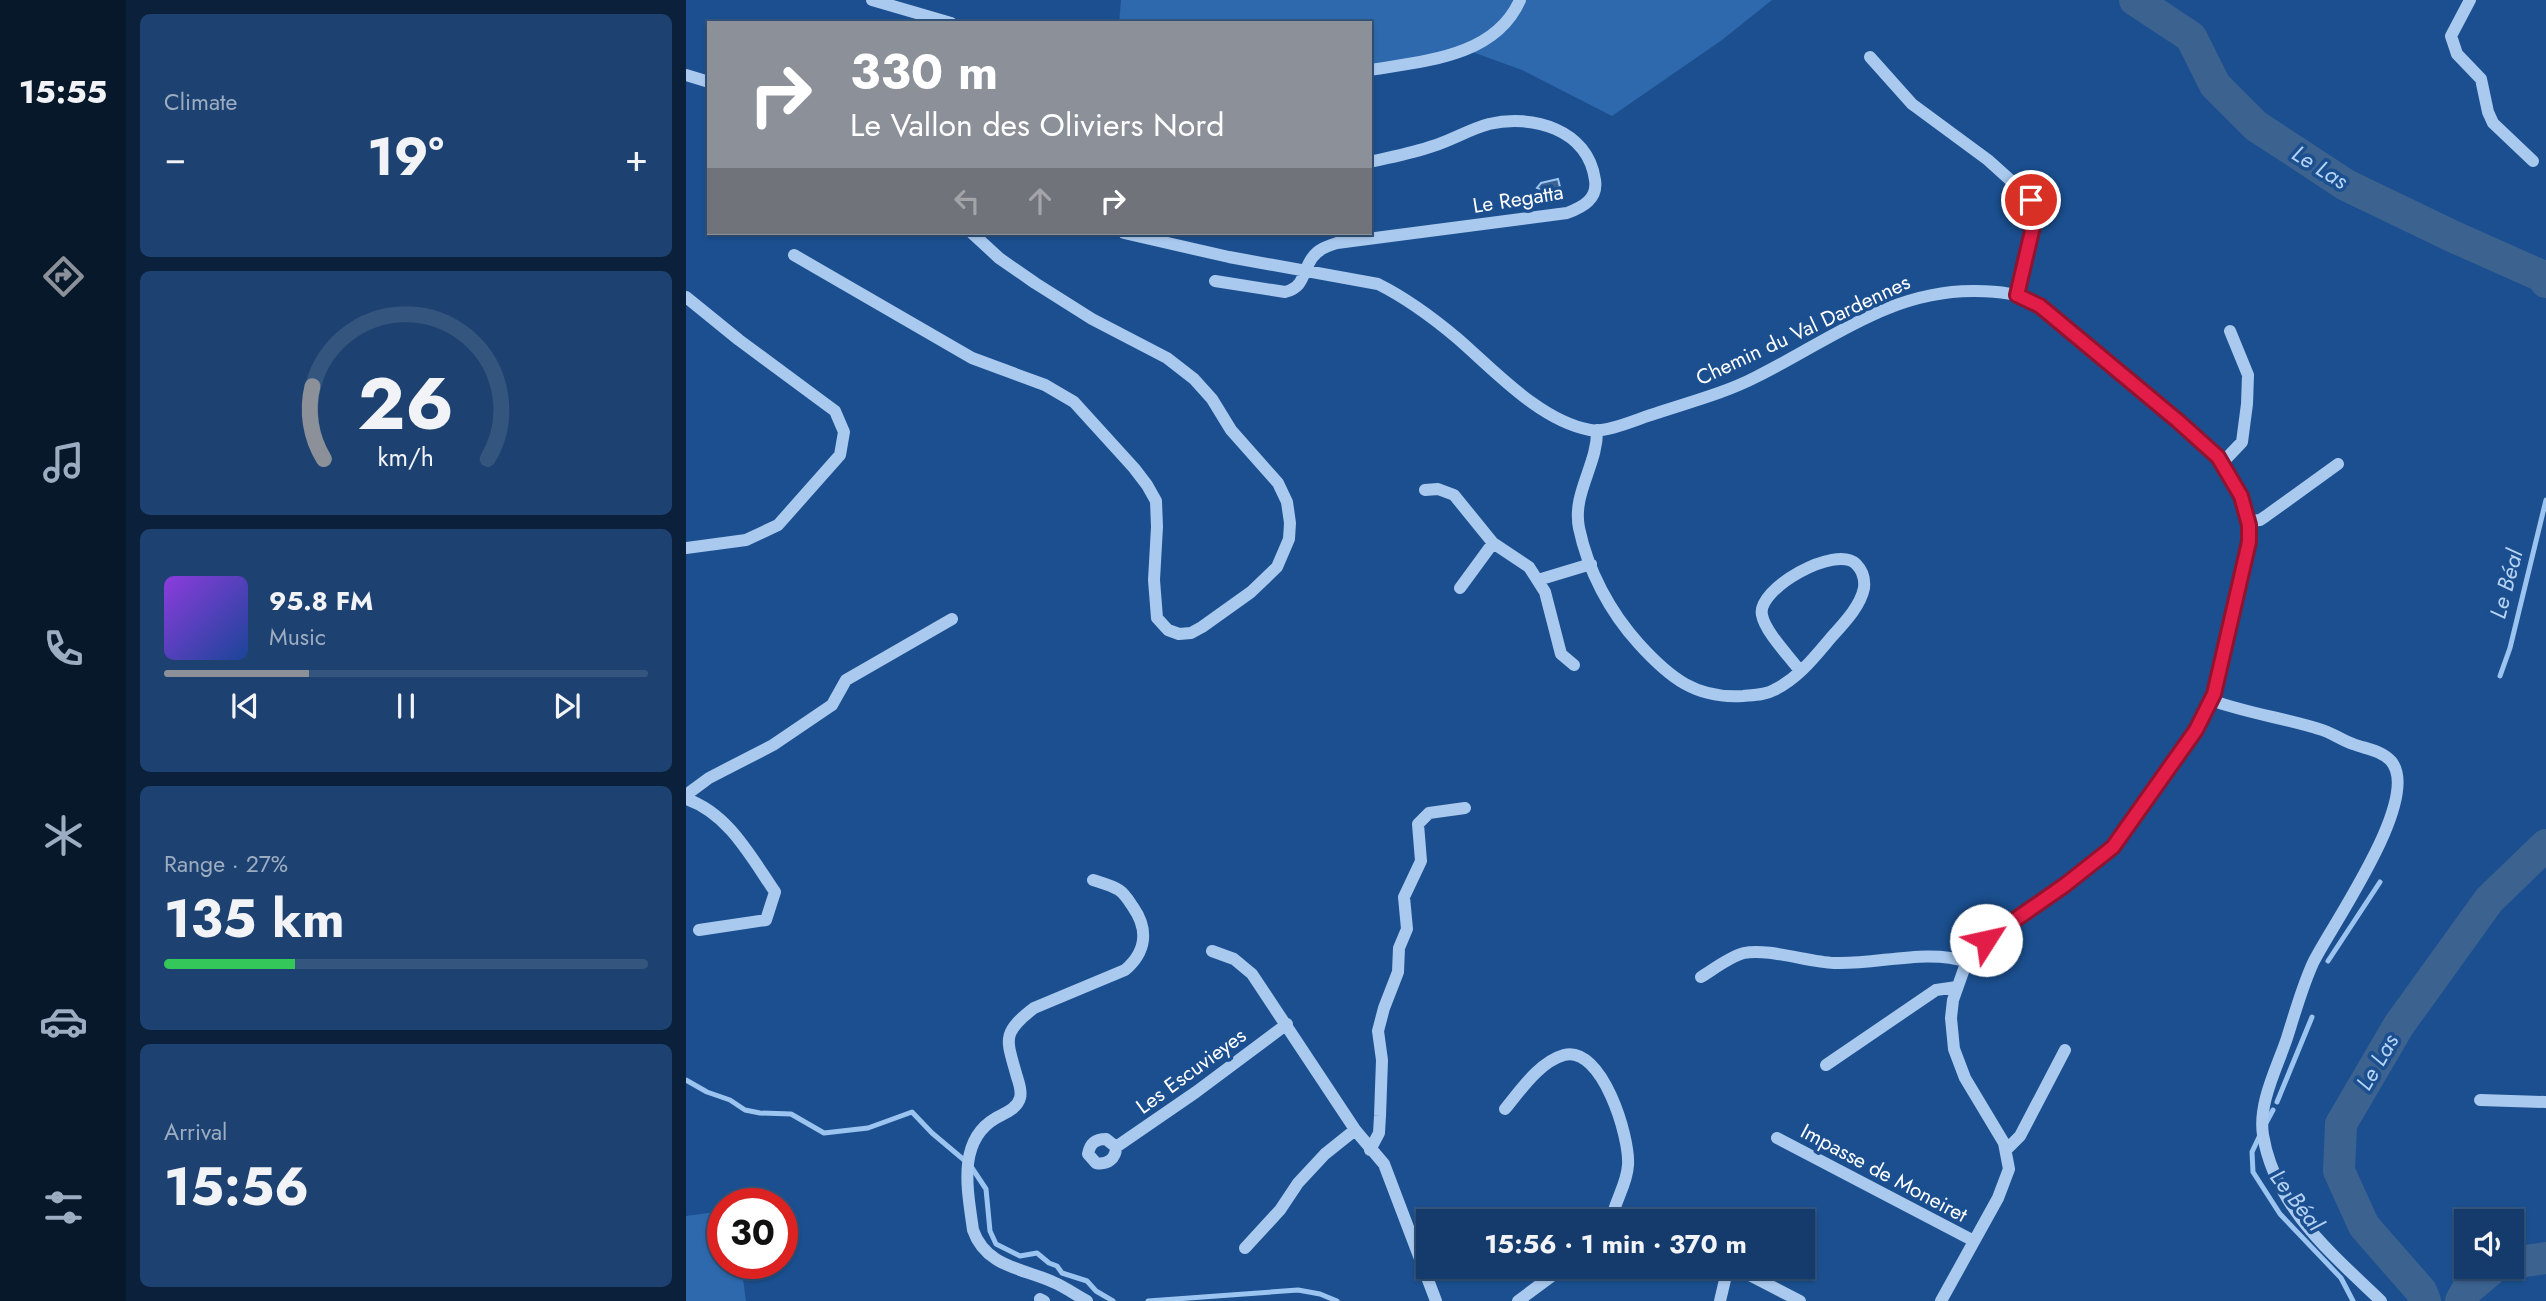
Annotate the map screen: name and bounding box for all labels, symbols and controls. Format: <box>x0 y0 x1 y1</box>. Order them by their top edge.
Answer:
text: 330 m <box>850 37 998 107</box>
icon: right <box>735 49 826 140</box>
text: 15:55 <box>19 69 107 115</box>
text: Climate <box>164 85 237 119</box>
text: Le Vallon des Oliviers Nord <box>850 102 1224 148</box>
text: 19° <box>367 119 444 195</box>
text: − <box>164 130 186 185</box>
text: + <box>625 130 648 185</box>
water label: Le Las <box>2285 137 2355 198</box>
pin <box>2001 170 2061 230</box>
street label: Le Regatta <box>1471 177 1565 221</box>
icon: arrive <box>2012 181 2050 219</box>
icon: left <box>948 182 986 220</box>
icon: ahead <box>1021 182 1059 220</box>
icon: right <box>1094 182 1132 220</box>
icon: directions <box>39 252 88 301</box>
street label: Chemin du Val Dardennes <box>1691 267 1915 393</box>
text: 26 <box>358 352 454 457</box>
icon: music <box>39 438 88 487</box>
text: km/h <box>378 439 434 475</box>
water label: Le Béal <box>2480 545 2532 622</box>
text: 95.8 FM <box>269 582 373 620</box>
text: Music <box>269 620 326 654</box>
icon: phone <box>39 624 88 673</box>
icon: previous <box>226 687 264 725</box>
icon: pause <box>387 687 425 725</box>
icon: next <box>548 687 586 725</box>
icon: climate <box>39 811 88 860</box>
text: Range · 27% <box>164 847 288 881</box>
text: 135 km <box>164 881 345 957</box>
position arrow <box>1949 903 2023 977</box>
icon: car <box>39 997 88 1046</box>
street label: Les Escuvieyes <box>1130 1021 1252 1121</box>
water label: Le Las <box>2347 1027 2407 1097</box>
text: Arrival <box>164 1115 227 1149</box>
street label: Impasse de Moneiret <box>1795 1116 1973 1230</box>
text: 15:56 <box>164 1149 309 1225</box>
water label: Le Béal <box>2262 1162 2333 1239</box>
icon: filters <box>39 1183 88 1232</box>
speed limit sign: 30 <box>707 1188 798 1279</box>
map controls <box>2454 1209 2524 1279</box>
button: sound <box>2454 1209 2524 1279</box>
text: 15:56 · 1 min · 370 m <box>1484 1225 1747 1263</box>

